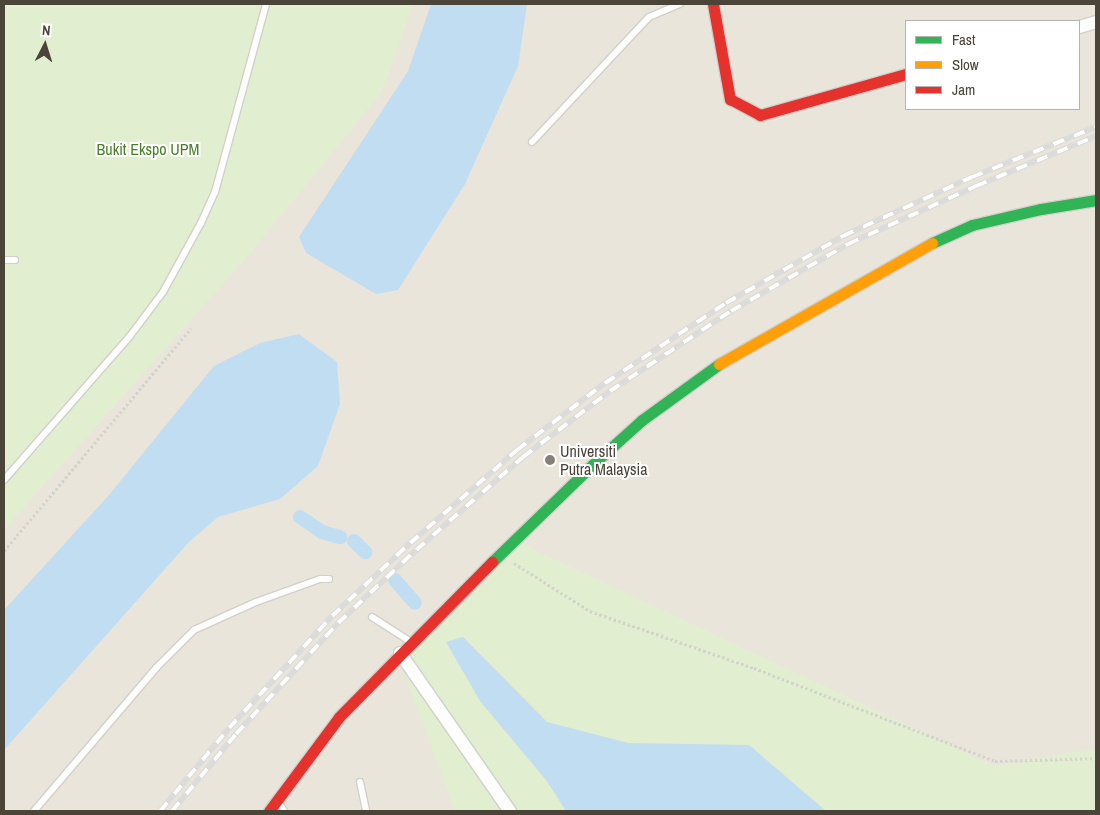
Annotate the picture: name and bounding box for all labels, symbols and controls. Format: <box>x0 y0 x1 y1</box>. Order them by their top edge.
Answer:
north arrow <box>20 20 70 70</box>
legend <box>905 20 1080 110</box>
text: N <box>41 21 51 39</box>
text: Fast <box>952 29 975 50</box>
text: Slow <box>952 54 979 75</box>
text: Jam <box>952 79 975 100</box>
park label: Bukit Ekspo UPM <box>97 139 199 159</box>
place label: Universiti Putra Malaysia <box>560 441 648 479</box>
marker: Universiti Putra Malaysia <box>544 454 556 466</box>

